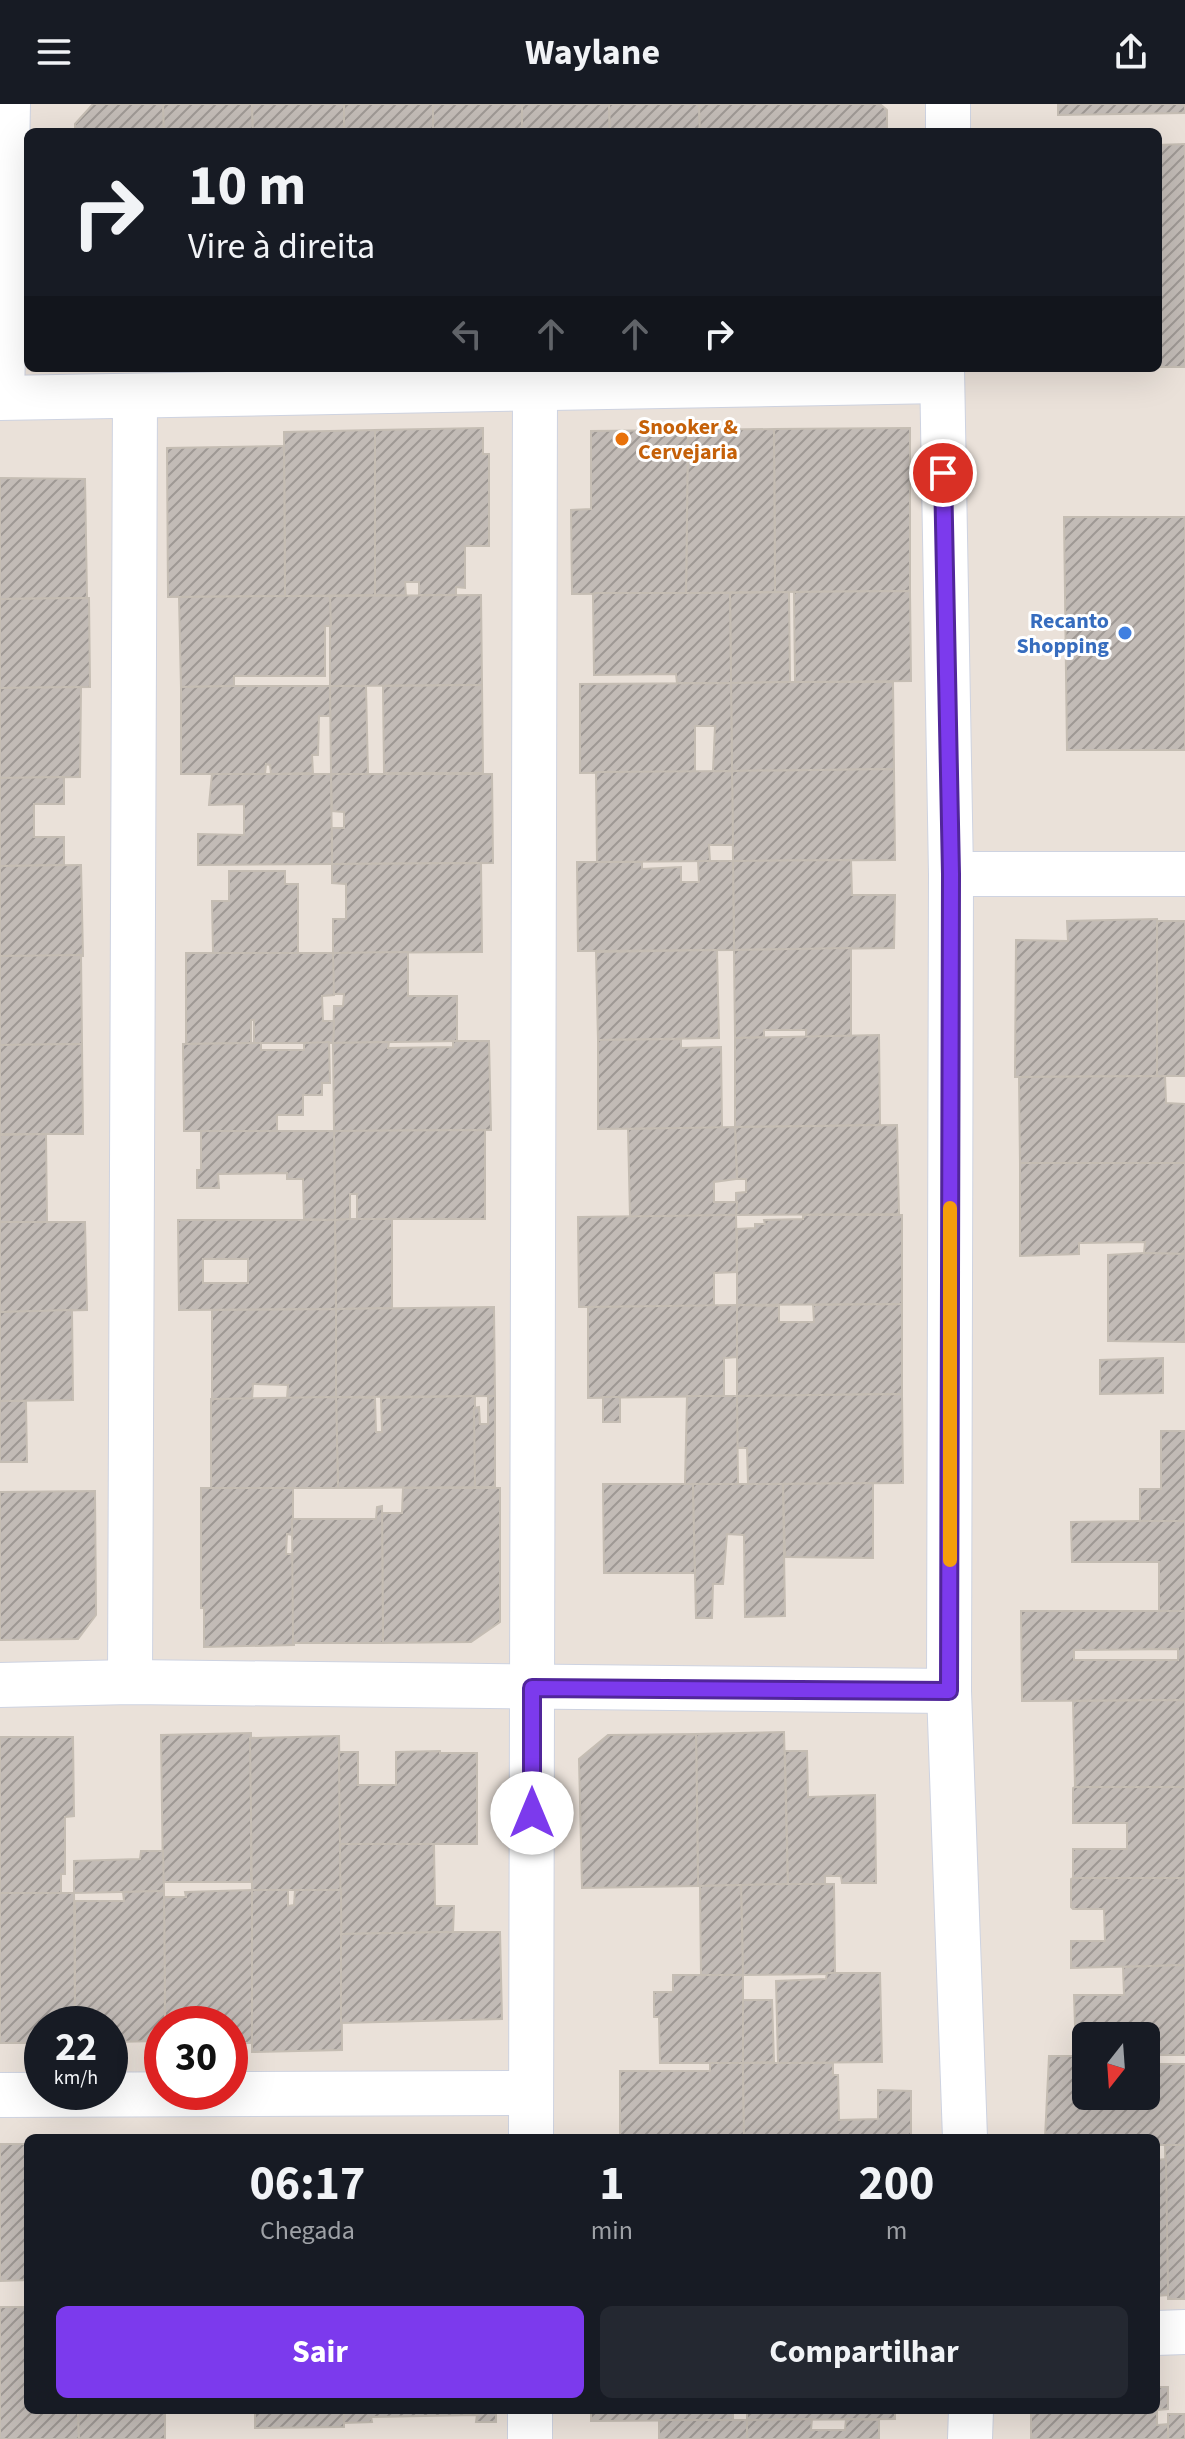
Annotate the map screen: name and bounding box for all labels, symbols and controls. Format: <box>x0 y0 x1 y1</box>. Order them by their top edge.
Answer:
text: Waylane <box>525 27 660 78</box>
icon: menu <box>32 30 76 74</box>
icon: share <box>1109 30 1153 74</box>
text: 10 m <box>188 147 306 226</box>
icon: right <box>56 160 160 264</box>
text: Vire à direita <box>188 221 375 272</box>
icon: left <box>445 312 489 356</box>
icon: ahead <box>529 312 573 356</box>
icon: ahead <box>613 312 657 356</box>
icon: right <box>697 312 741 356</box>
place label: Snooker & Cervejaria <box>638 411 738 468</box>
marker: Snooker & Cervejaria <box>613 430 631 448</box>
pin <box>909 439 977 507</box>
icon: arrive <box>921 451 965 495</box>
place label: Recanto Shopping <box>1016 605 1109 662</box>
marker: Recanto Shopping <box>1116 624 1134 642</box>
position arrow <box>490 1771 574 1855</box>
speed limit sign: 30 <box>144 2006 248 2110</box>
text: 22 <box>55 2019 97 2076</box>
north arrow <box>1072 2022 1160 2110</box>
map controls <box>1072 2022 1160 2110</box>
text: km/h <box>54 2064 98 2092</box>
text: 06:17 <box>249 2150 365 2218</box>
text: 1 <box>599 2150 625 2218</box>
text: 200 <box>858 2150 934 2218</box>
text: Chegada <box>260 2212 355 2249</box>
text: min <box>591 2212 633 2249</box>
text: m <box>886 2212 907 2249</box>
button: Sair <box>56 2306 584 2398</box>
button: Compartilhar <box>600 2306 1128 2398</box>

